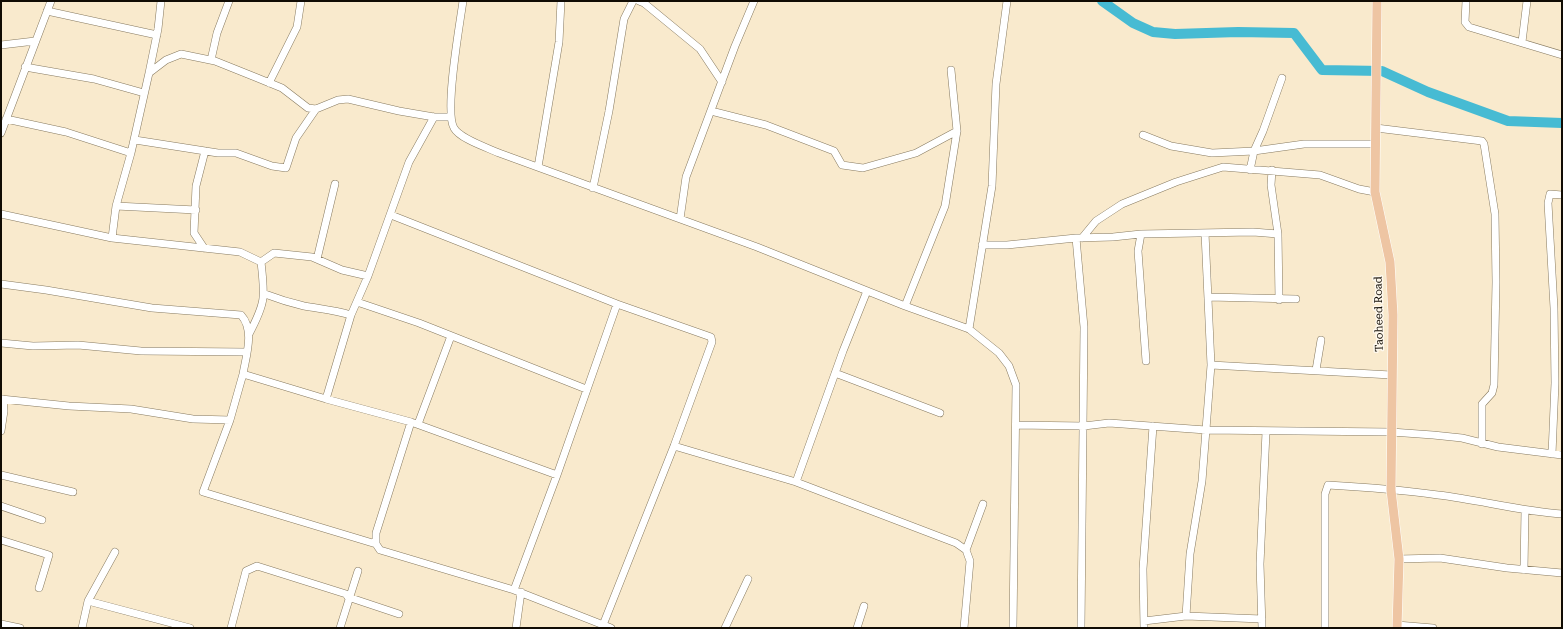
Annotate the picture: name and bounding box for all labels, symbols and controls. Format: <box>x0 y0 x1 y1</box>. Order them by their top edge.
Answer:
street label: Taoheed Road <box>1372 276 1386 352</box>

